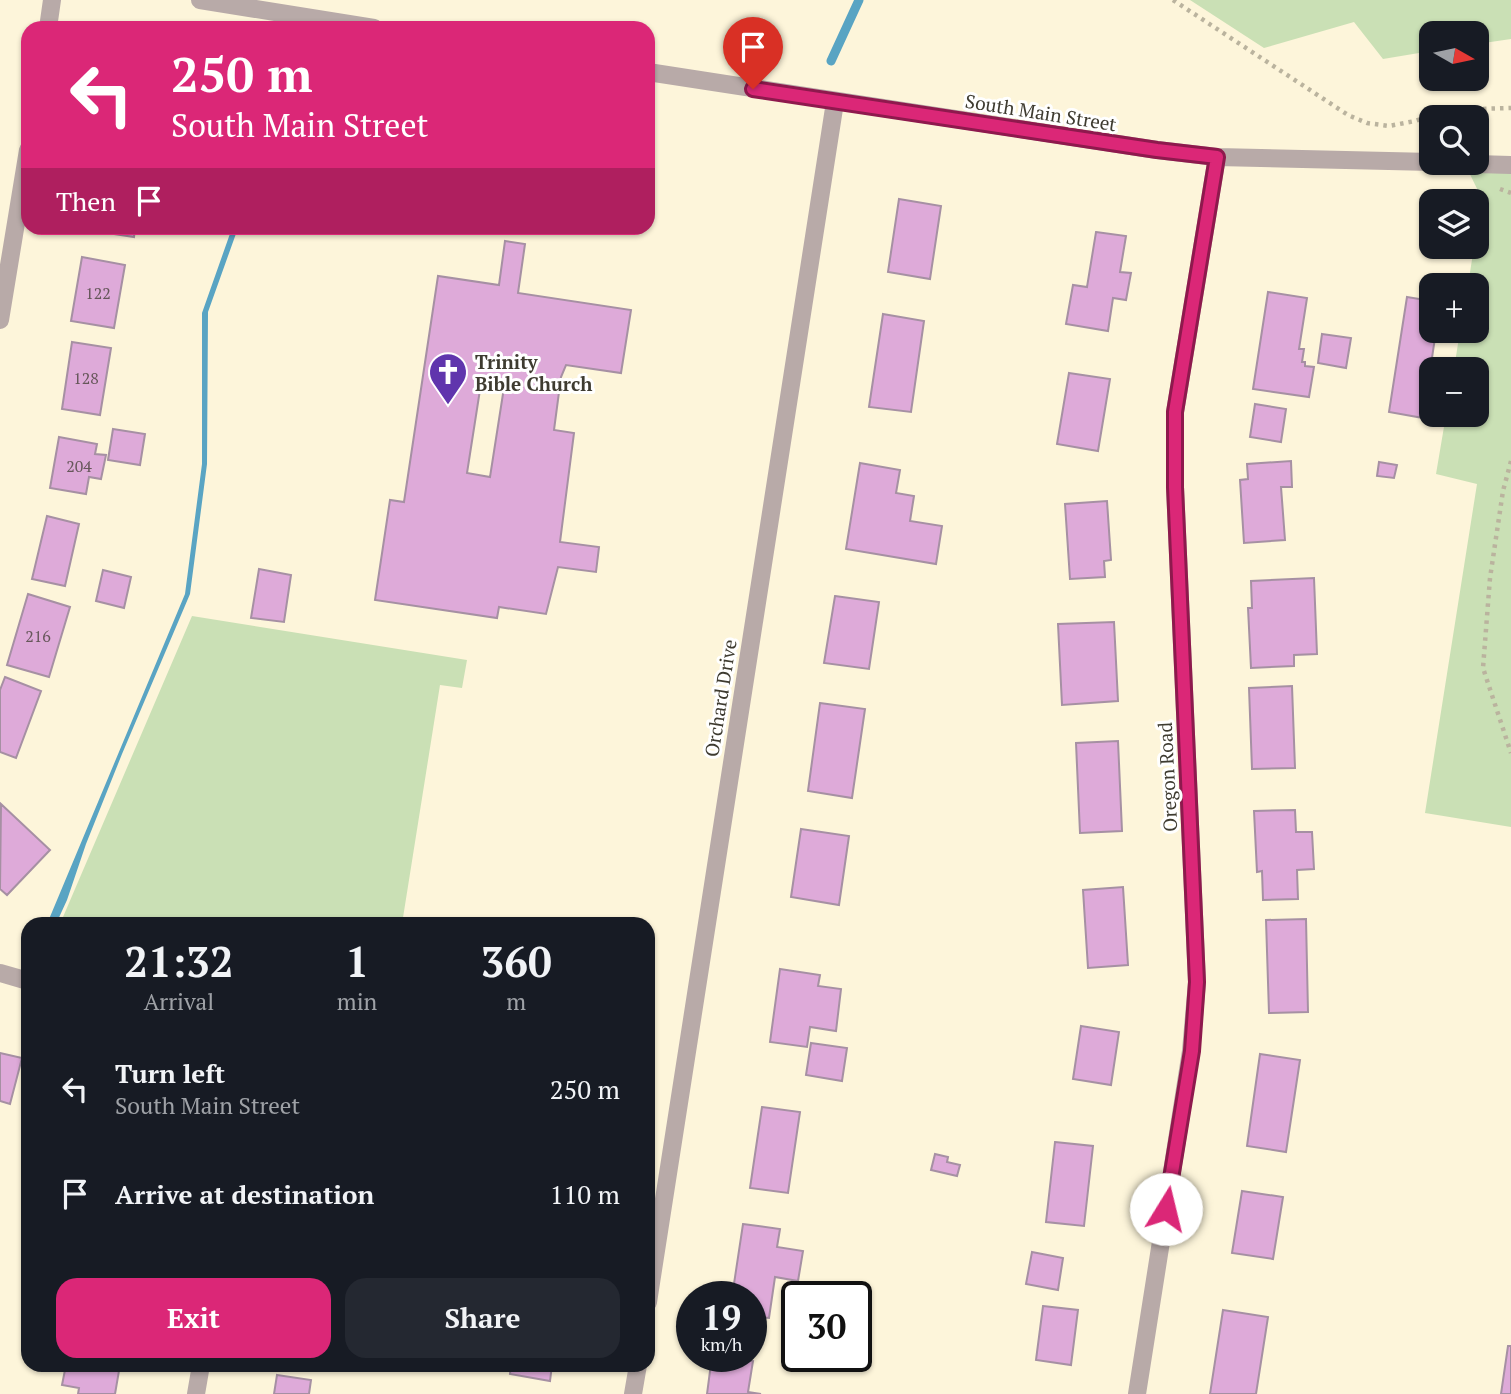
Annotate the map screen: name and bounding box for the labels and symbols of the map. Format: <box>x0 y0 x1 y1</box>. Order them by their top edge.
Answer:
pin <box>723 17 783 89</box>
north arrow <box>1419 21 1489 91</box>
street label: South Main Street <box>964 88 1118 136</box>
house number: 122 <box>85 282 111 304</box>
place label: Trinity Bible Church <box>475 349 592 396</box>
church icon: Trinity Bible Church <box>427 351 469 406</box>
house number: 128 <box>73 367 99 389</box>
house number: 204 <box>66 455 92 477</box>
house number: 216 <box>25 625 51 647</box>
street label: Orchard Drive <box>698 637 742 759</box>
street label: Oregon Road <box>1152 721 1182 832</box>
position arrow <box>1129 1172 1203 1246</box>
speed limit sign: 30 <box>781 1281 872 1372</box>

